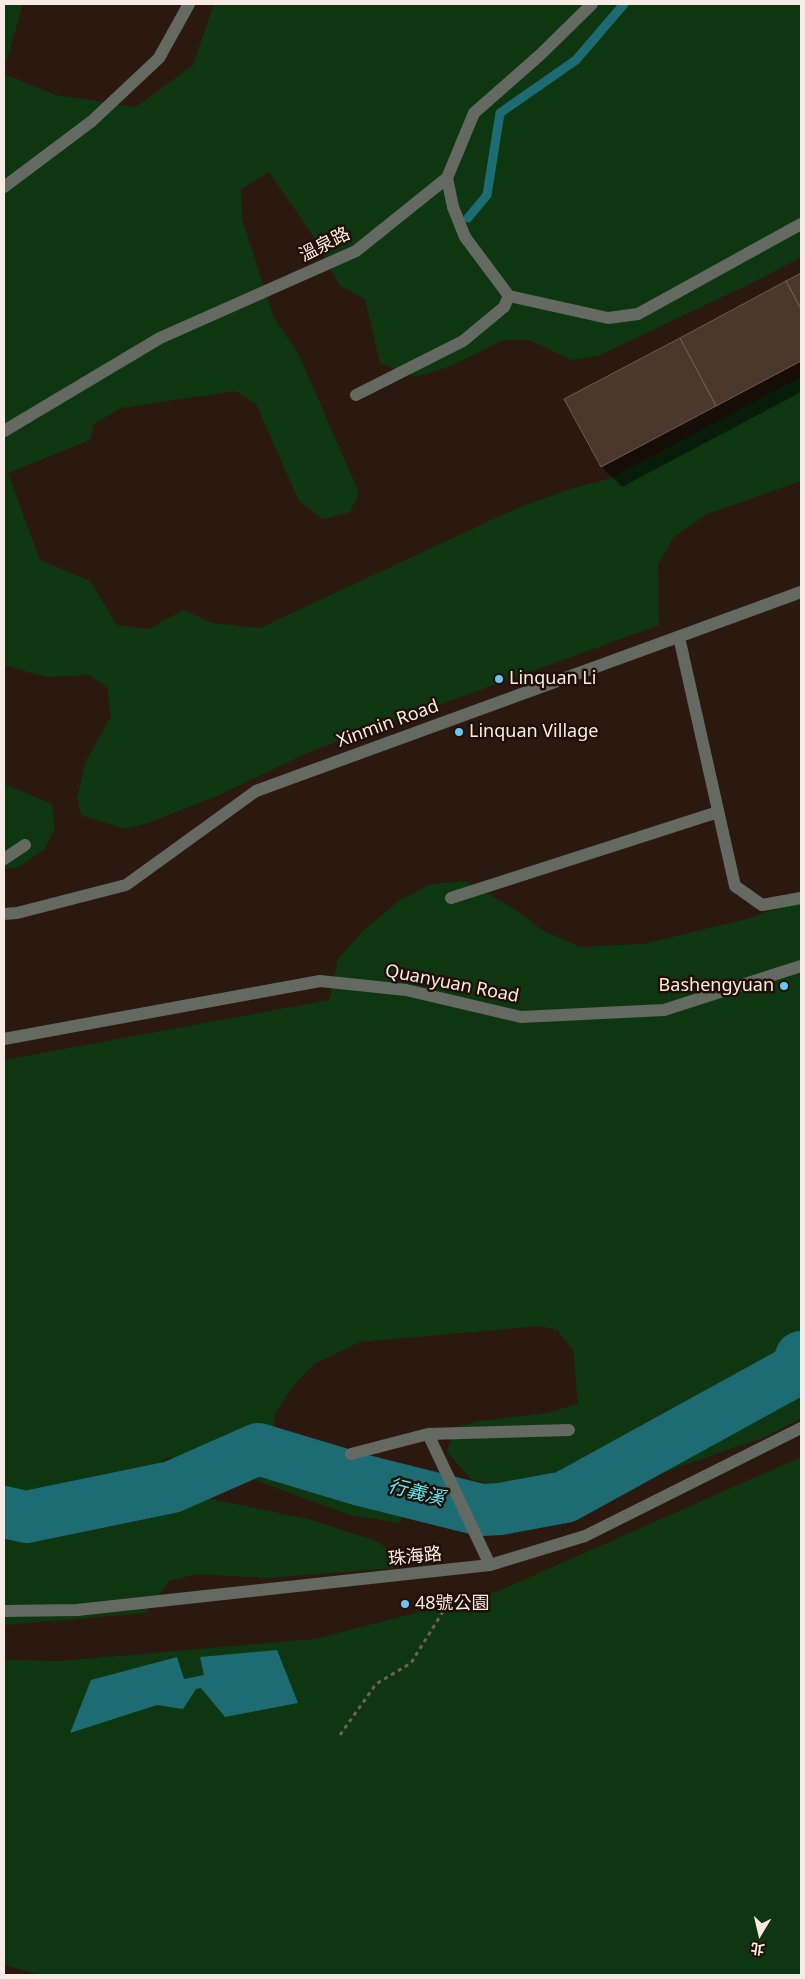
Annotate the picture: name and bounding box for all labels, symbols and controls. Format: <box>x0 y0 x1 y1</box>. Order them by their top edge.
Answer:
street label: 溫泉路 <box>296 223 354 267</box>
place label: Linquan Li <box>509 668 596 690</box>
marker: Linquan Li <box>493 673 505 685</box>
street label: Xinmin Road <box>334 696 442 752</box>
place label: Linquan Village <box>469 721 598 743</box>
marker: Linquan Village <box>453 726 465 738</box>
street label: Quanyuan Road <box>383 960 521 1008</box>
place label: Bashengyuan <box>659 975 774 997</box>
marker: Bashengyuan <box>778 980 790 992</box>
water label: 行義溪 <box>386 1475 446 1511</box>
street label: 珠海路 <box>387 1543 443 1571</box>
place label: 48號公園 <box>415 1593 490 1615</box>
marker: 48號公園 <box>399 1598 411 1610</box>
north arrow <box>735 1909 785 1959</box>
text: 北 <box>749 1939 766 1960</box>

